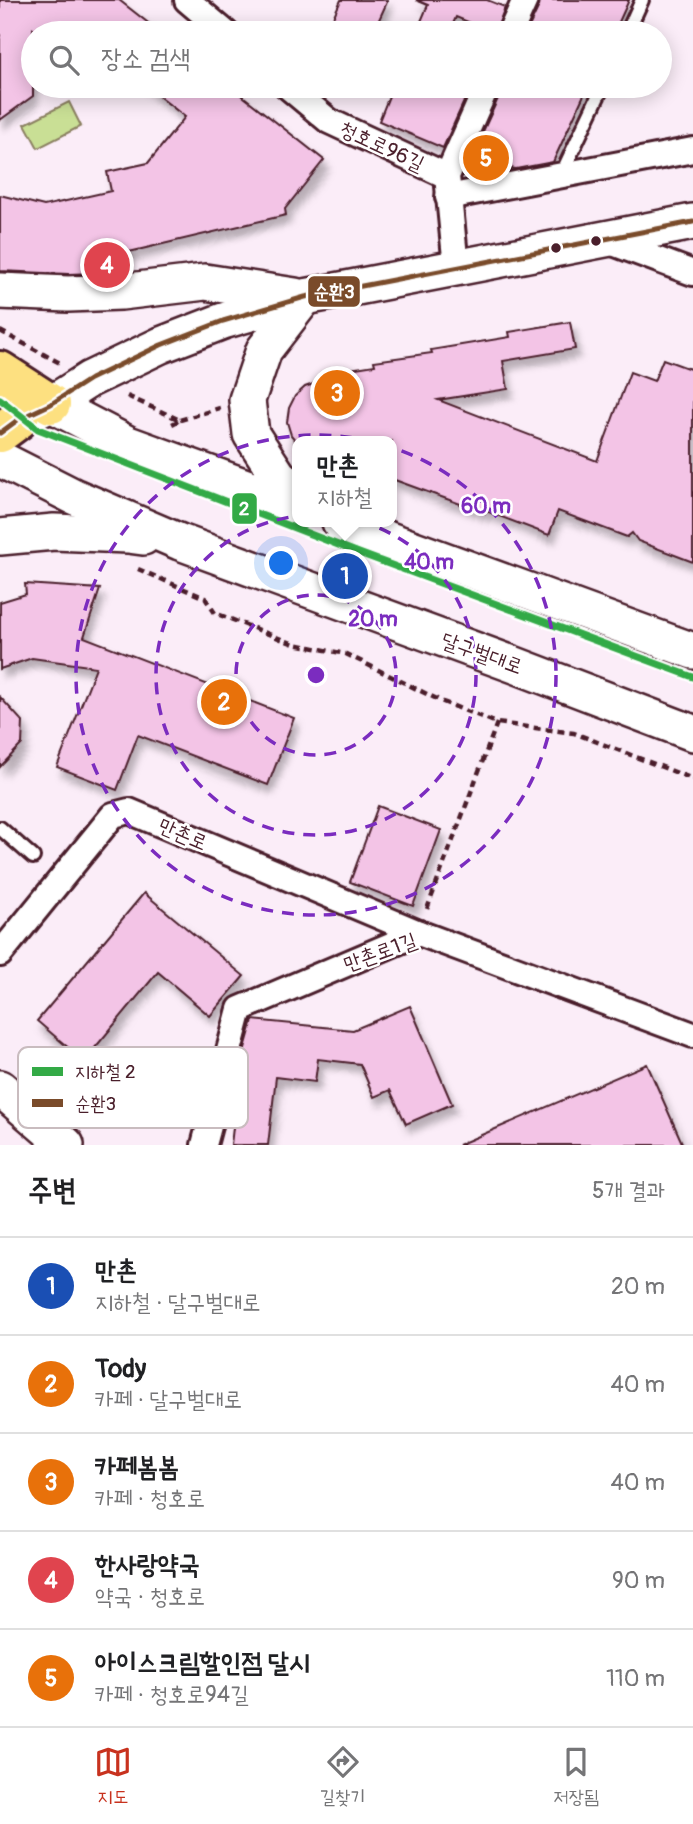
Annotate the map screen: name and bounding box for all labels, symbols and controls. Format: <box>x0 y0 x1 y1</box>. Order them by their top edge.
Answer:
search box <box>21 21 672 98</box>
icon: search <box>45 41 83 79</box>
text: 장소 검색 <box>101 43 190 75</box>
street label: 청호로96길 <box>335 115 429 178</box>
pin: 5 <box>463 132 509 184</box>
unlabelled marker <box>589 234 603 248</box>
pin: 4 <box>84 239 130 291</box>
unlabelled marker <box>549 241 563 255</box>
line badge: 순환3 <box>307 275 361 308</box>
text: 순환3 <box>313 280 355 304</box>
pin: 3 <box>314 367 360 419</box>
popup <box>292 436 397 527</box>
text: 만촌 <box>317 450 359 482</box>
text: 지하철 <box>317 483 372 512</box>
line badge: 2 <box>231 492 258 525</box>
text: 60 m <box>461 493 511 520</box>
text: 2 <box>239 497 250 521</box>
your location <box>264 546 298 580</box>
text: 40 m <box>404 549 454 576</box>
pin: 1 <box>322 550 368 602</box>
text: 20 m <box>348 606 398 633</box>
street label: 달구벌대로 <box>438 626 526 681</box>
centre of rings <box>304 663 328 687</box>
pin: 2 <box>201 676 247 728</box>
street label: 만촌로 <box>154 812 211 857</box>
street label: 만촌로1길 <box>340 927 420 978</box>
legend <box>18 1047 248 1128</box>
text: 지하철 2 <box>75 1060 136 1084</box>
text: 순환3 <box>75 1092 116 1116</box>
text: 주변 <box>28 1172 76 1209</box>
text: 5개 결과 <box>592 1176 665 1205</box>
text: 만촌 <box>95 1255 137 1287</box>
text: 1 <box>47 1272 56 1301</box>
text: 20 m <box>611 1272 665 1301</box>
text: 지하철 · 달구벌대로 <box>95 1288 260 1317</box>
text: Tody <box>95 1353 146 1385</box>
text: 2 <box>45 1370 57 1399</box>
text: 40 m <box>611 1370 665 1399</box>
text: 카페 · 달구벌대로 <box>95 1385 242 1414</box>
text: 카페봄봄 <box>95 1451 179 1483</box>
text: 3 <box>45 1468 57 1497</box>
text: 40 m <box>611 1468 665 1497</box>
text: 카페 · 청호로 <box>95 1484 205 1513</box>
text: 한사랑약국 <box>95 1549 200 1581</box>
text: 4 <box>44 1566 58 1595</box>
text: 90 m <box>612 1566 665 1595</box>
text: 약국 · 청호로 <box>95 1582 205 1611</box>
text: 아이스크림할인점 달시 <box>95 1647 310 1679</box>
text: 5 <box>45 1664 57 1693</box>
text: 110 m <box>606 1664 665 1693</box>
text: 카페 · 청호로94길 <box>95 1680 249 1709</box>
tab: 지도 <box>94 1743 132 1810</box>
tab: 길찾기 <box>320 1743 366 1810</box>
tab: 저장됨 <box>553 1743 599 1810</box>

